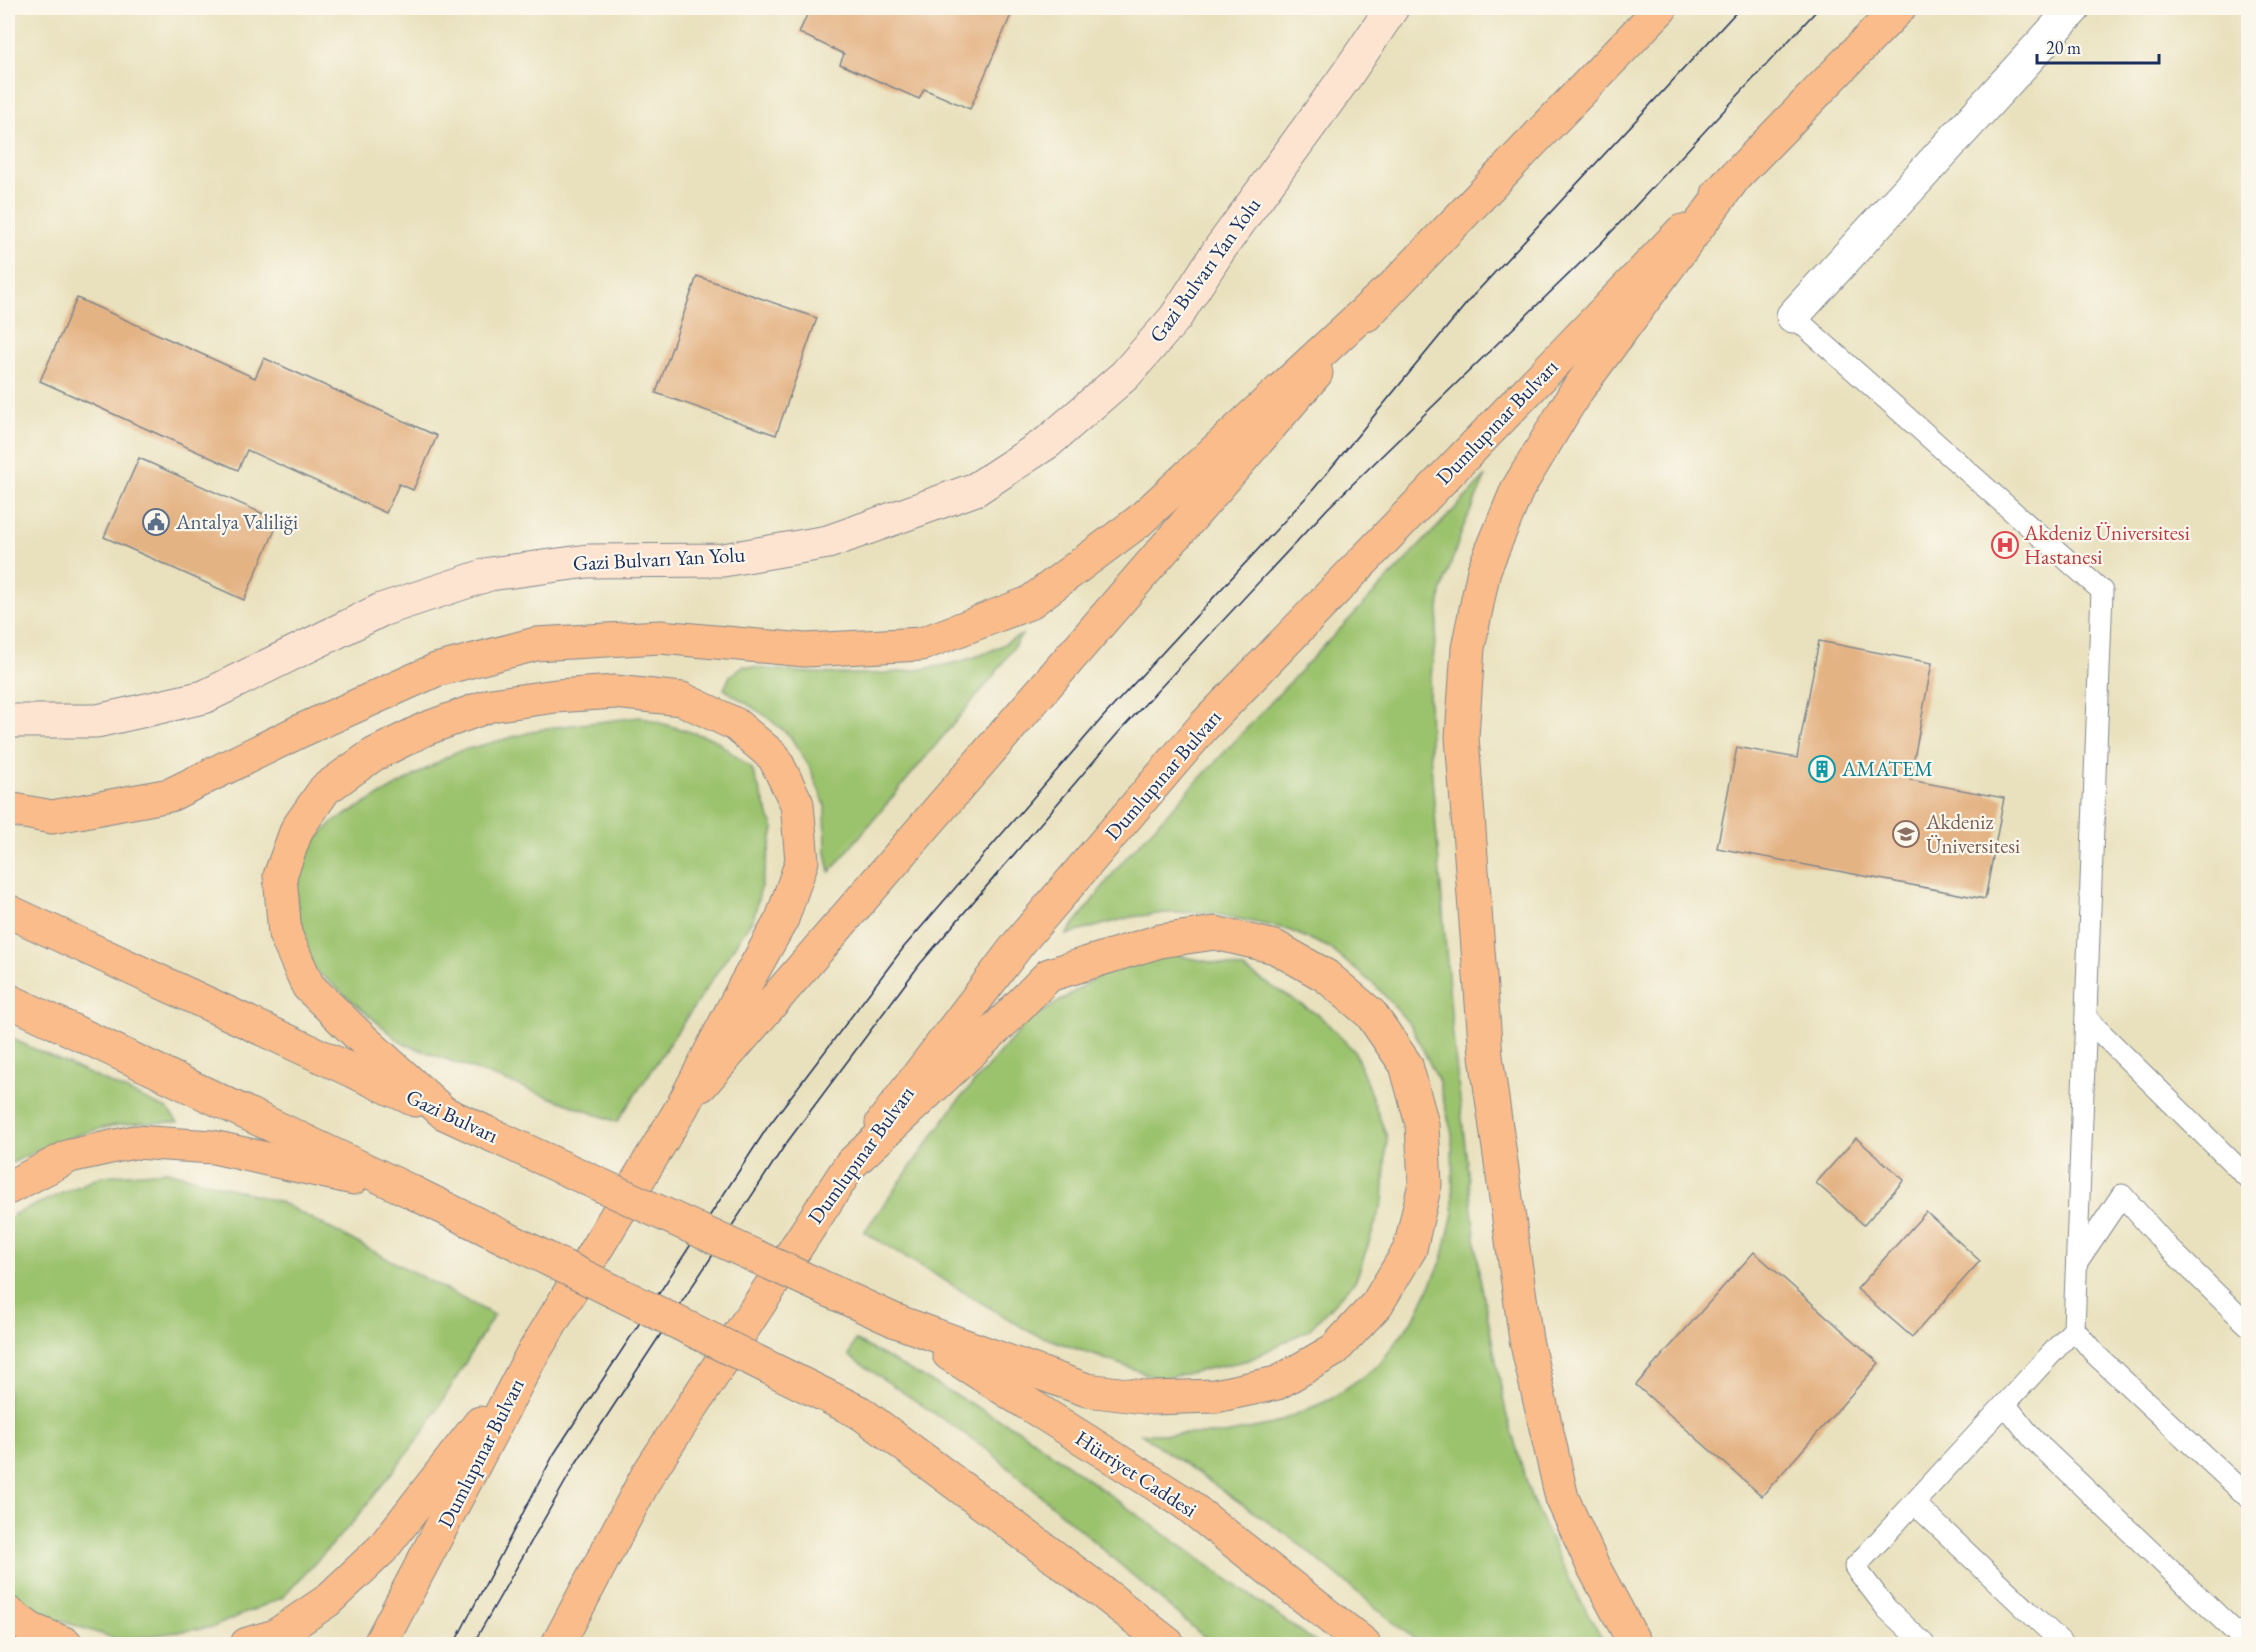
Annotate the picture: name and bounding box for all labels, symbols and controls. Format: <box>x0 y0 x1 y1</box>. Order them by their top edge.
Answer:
scale bar <box>2037 27 2158 65</box>
text: 20 m <box>2046 36 2081 59</box>
street label: Gazi Bulvarı Yan Yolu <box>1143 192 1266 347</box>
street label: Dumlupınar Bulvarı <box>1430 353 1563 490</box>
public building icon: Antalya Valiliği <box>141 507 171 537</box>
place label: Antalya Valiliği <box>175 508 298 535</box>
place label: Akdeniz Üniversitesi Hastanesi <box>2023 519 2190 570</box>
hospital icon: Akdeniz Üniversitesi Hastanesi <box>1990 530 2020 560</box>
street label: Gazi Bulvarı Yan Yolu <box>572 541 746 576</box>
street label: Dumlupınar Bulvarı <box>1099 704 1227 845</box>
building icon: AMATEM <box>1807 754 1837 784</box>
place label: AMATEM <box>1841 755 1933 782</box>
place label: Akdeniz Üniversitesi <box>1925 808 2020 859</box>
school or university icon: Akdeniz Üniversitesi <box>1891 819 1921 849</box>
street label: Dumlupınar Bulvarı <box>801 1080 920 1229</box>
street label: Gazi Bulvarı <box>402 1083 503 1149</box>
street label: Dumlupınar Bulvarı <box>431 1374 530 1532</box>
street label: Hürriyet Caddesi <box>1070 1424 1202 1523</box>

